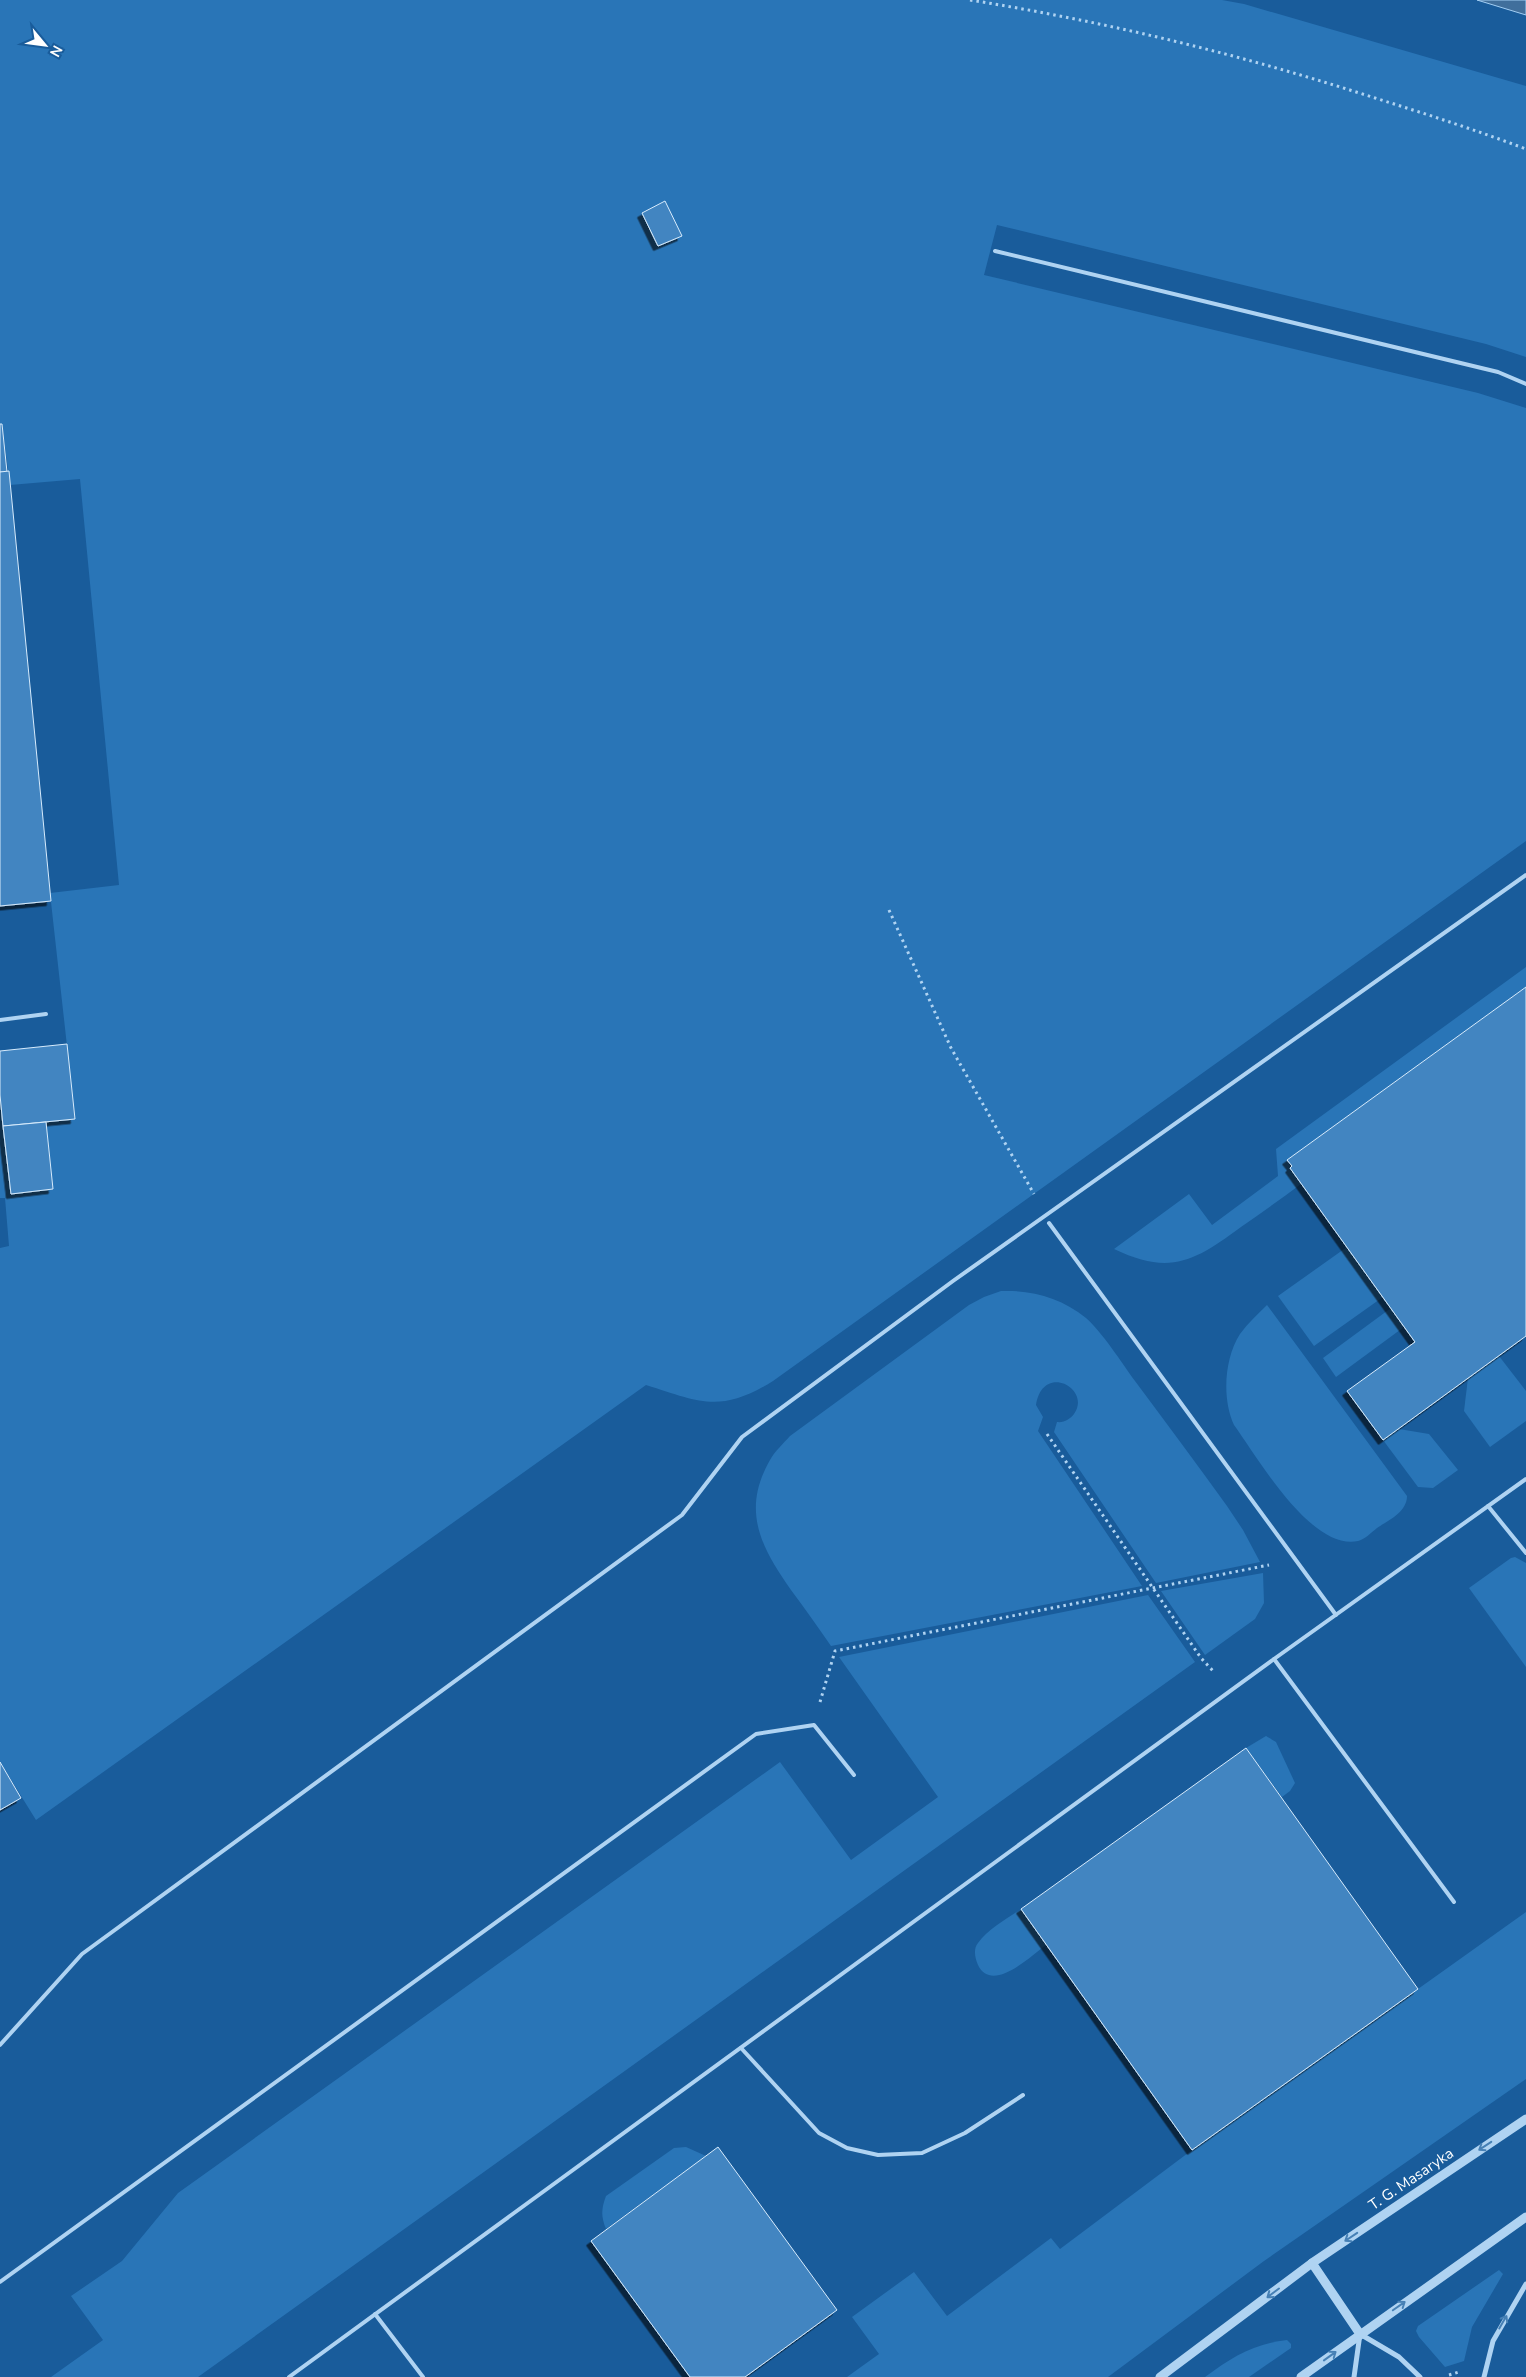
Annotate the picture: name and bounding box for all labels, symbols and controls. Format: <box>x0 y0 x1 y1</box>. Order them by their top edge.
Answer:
north arrow <box>20 20 70 70</box>
text: N <box>45 42 67 60</box>
one-way arrow <box>1479 2141 1493 2151</box>
street label: T. G. Masaryka <box>1365 2143 1457 2215</box>
one-way arrow <box>1344 2232 1358 2242</box>
one-way arrow <box>1267 2287 1280 2298</box>
one-way arrow <box>1392 2301 1406 2311</box>
one-way arrow <box>1499 2316 1509 2330</box>
one-way arrow <box>1323 2350 1336 2361</box>

